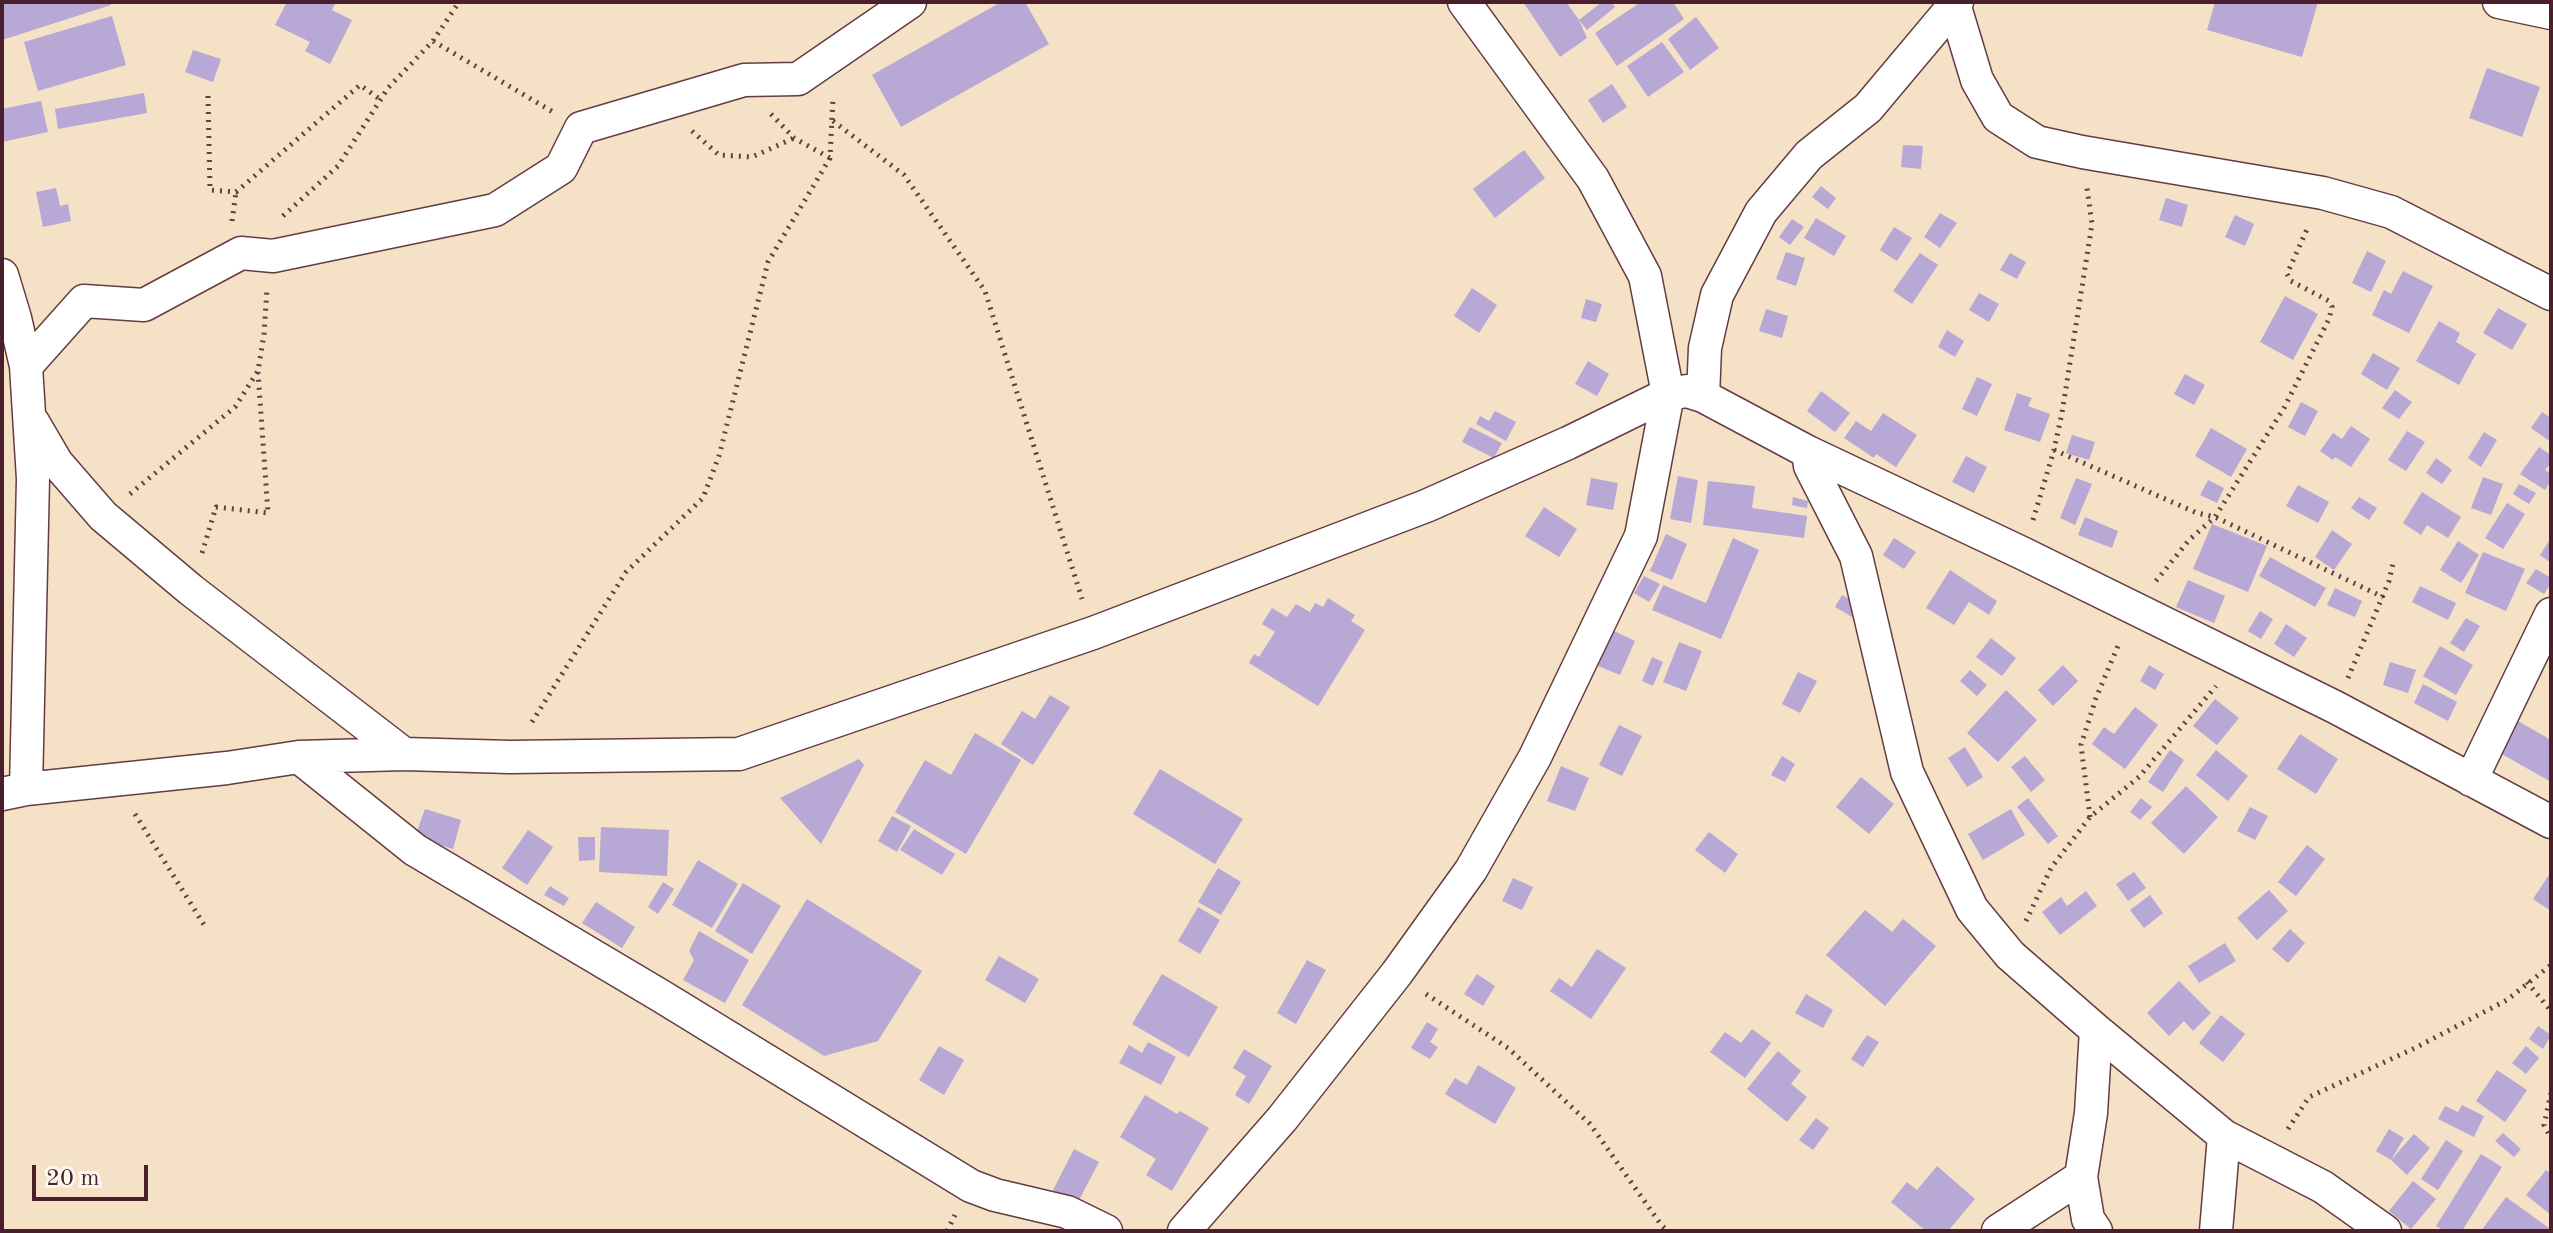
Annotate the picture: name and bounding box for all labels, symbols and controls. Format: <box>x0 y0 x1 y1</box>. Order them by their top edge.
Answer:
scale bar <box>36 1149 152 1199</box>
text: 20 m <box>46 1167 100 1191</box>

